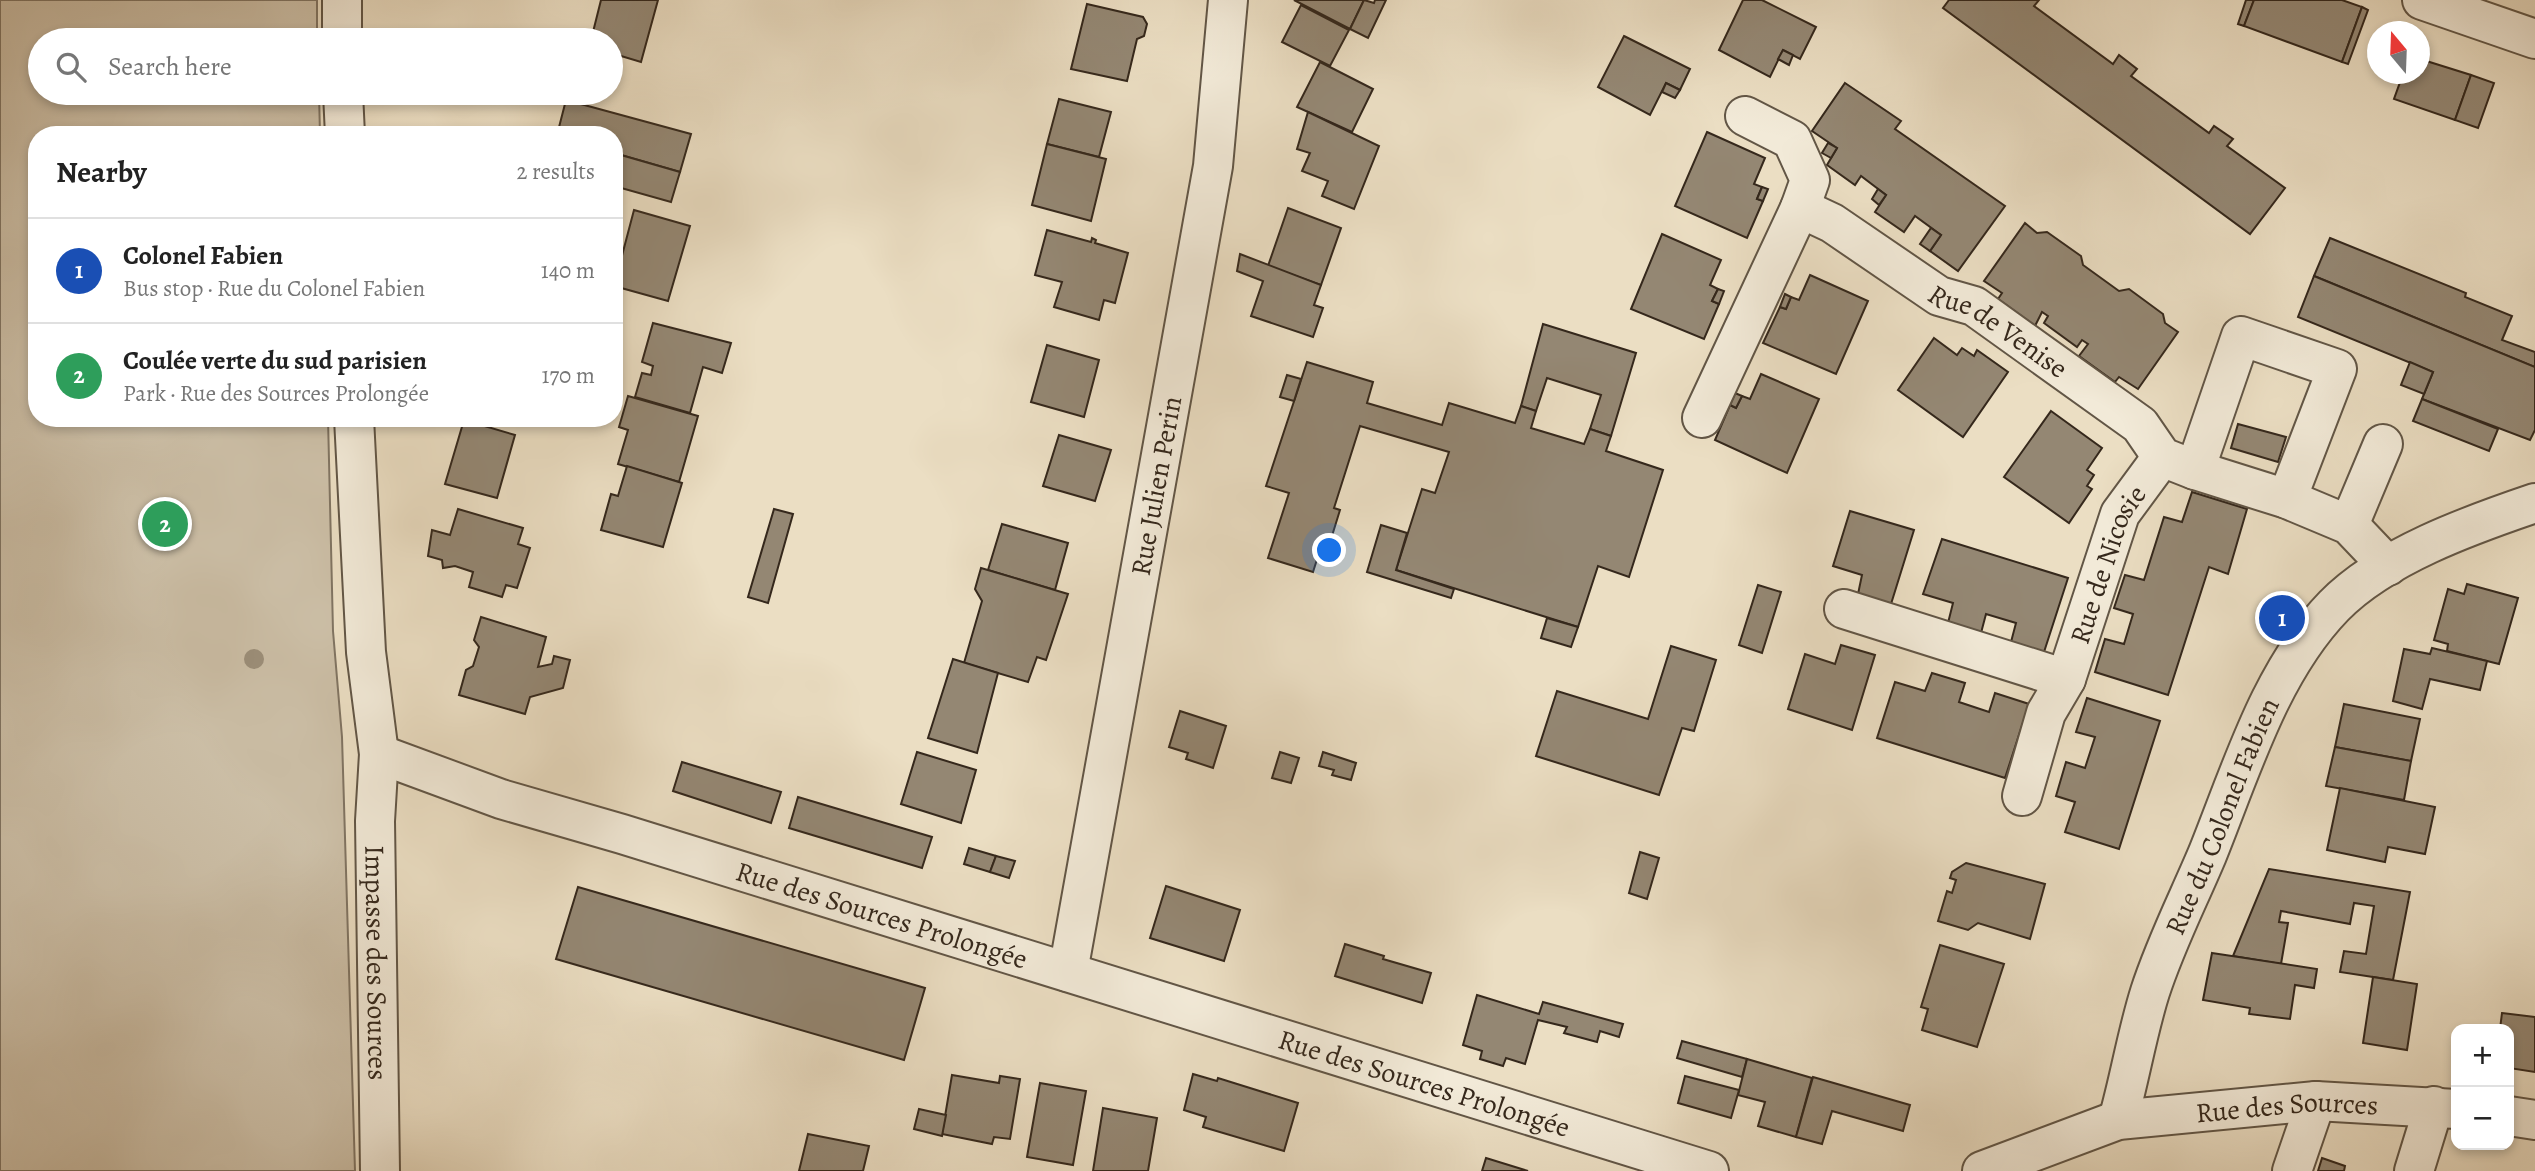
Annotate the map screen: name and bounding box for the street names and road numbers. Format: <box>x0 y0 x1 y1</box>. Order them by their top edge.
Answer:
street label: Rue de Venise <box>1920 276 2075 387</box>
street label: Rue Julien Perin <box>1122 393 1191 579</box>
street label: Rue de Nicosie <box>2061 477 2155 649</box>
street label: Rue du Colonel Fabien <box>2156 691 2289 941</box>
street label: Impasse des Sources <box>355 845 397 1081</box>
street label: Rue des Sources Prolongée <box>731 852 1032 979</box>
street label: Rue des Sources Prolongée <box>1273 1021 1575 1147</box>
street label: Rue des Sources <box>2194 1083 2379 1132</box>

